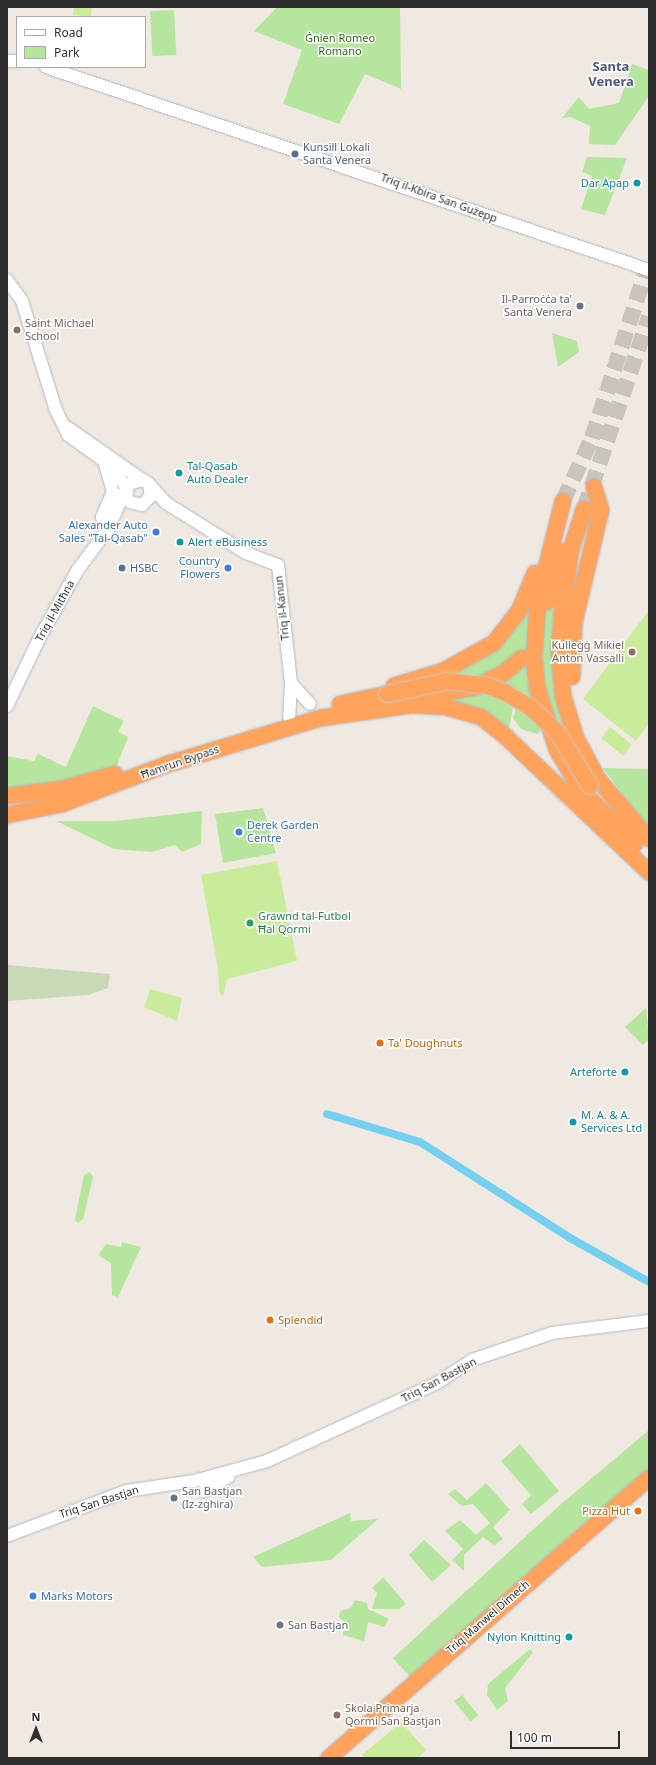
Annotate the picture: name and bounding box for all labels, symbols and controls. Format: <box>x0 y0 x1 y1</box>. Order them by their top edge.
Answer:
legend <box>16 16 146 68</box>
text: Road <box>54 24 83 41</box>
park label: Ġnien Romeo Romano <box>305 32 375 58</box>
text: Park <box>54 44 79 61</box>
district label: Santa Venera <box>588 59 634 90</box>
place label: Kunsill Lokali Santa Venera <box>303 141 371 167</box>
marker: Kunsill Lokali Santa Venera <box>290 149 300 159</box>
street label: Triq il-Kbira San Ġużepp <box>379 171 499 225</box>
place label: Dar Apap <box>581 176 629 190</box>
marker: Dar Apap <box>632 178 642 188</box>
place label: Il-Parroċċa ta' Santa Venera <box>501 293 572 319</box>
marker: Il-Parroċċa ta' Santa Venera <box>575 301 585 311</box>
place label: Saint Michael School <box>25 317 94 343</box>
marker: Saint Michael School <box>12 325 22 335</box>
place label: Tal-Qasab Auto Dealer <box>187 460 248 486</box>
marker: Tal-Qasab Auto Dealer <box>174 468 184 478</box>
place label: Alexander Auto Sales "Tal-Qasab" <box>59 519 148 545</box>
marker: Alexander Auto Sales "Tal-Qasab" <box>151 527 161 537</box>
place label: Alert eBusiness <box>188 535 267 549</box>
marker: Alert eBusiness <box>175 537 185 547</box>
place label: Country Flowers <box>179 555 220 581</box>
place label: HSBC <box>130 561 158 575</box>
marker: HSBC <box>117 563 127 573</box>
marker: Country Flowers <box>223 563 233 573</box>
street label: Triq il-Kanun <box>272 575 292 641</box>
street label: Triq il-Mitħna <box>33 578 77 644</box>
place label: Kulleġġ Mikiel Anton Vassalli <box>552 639 624 665</box>
marker: Kulleġġ Mikiel Anton Vassalli <box>627 647 637 657</box>
street label: Ħamrun Bypass <box>139 742 221 782</box>
place label: Derek Garden Centre <box>247 819 319 845</box>
marker: Derek Garden Centre <box>234 827 244 837</box>
place label: Grawnd tal-Futbol Ħal Qormi <box>258 910 351 936</box>
marker: Grawnd tal-Futbol Ħal Qormi <box>245 918 255 928</box>
place label: Ta' Doughnuts <box>388 1036 463 1050</box>
marker: Ta' Doughnuts <box>375 1038 385 1048</box>
place label: Arteforte <box>570 1065 617 1079</box>
marker: Arteforte <box>620 1067 630 1077</box>
place label: M. A. & A. Services Ltd <box>581 1109 642 1135</box>
marker: M. A. & A. Services Ltd <box>568 1117 578 1127</box>
place label: Splendid <box>278 1313 323 1327</box>
marker: Splendid <box>265 1315 275 1325</box>
street label: Triq San Bastjan <box>399 1355 479 1405</box>
street label: Triq San Bastjan <box>58 1483 140 1521</box>
place label: San Bastjan (Iz-zghira) <box>182 1485 242 1511</box>
marker: San Bastjan (Iz-zghira) <box>169 1493 179 1503</box>
place label: Pizza Hut <box>582 1504 630 1518</box>
marker: Pizza Hut <box>633 1506 643 1516</box>
street label: Triq Manwel Dimech <box>444 1577 532 1657</box>
place label: Marks Motors <box>41 1589 113 1603</box>
marker: Marks Motors <box>28 1591 38 1601</box>
place label: San Bastjan <box>288 1618 348 1632</box>
marker: San Bastjan <box>275 1620 285 1630</box>
place label: Nylon Knitting <box>487 1630 561 1644</box>
marker: Nylon Knitting <box>564 1632 574 1642</box>
place label: Skola Primarja Qormi San Bastjan <box>345 1702 441 1728</box>
north arrow <box>16 1709 56 1749</box>
text: N <box>32 1709 40 1724</box>
marker: Skola Primarja Qormi San Bastjan <box>332 1710 342 1720</box>
scale bar <box>512 1723 622 1749</box>
text: 100 m <box>517 1729 552 1746</box>

